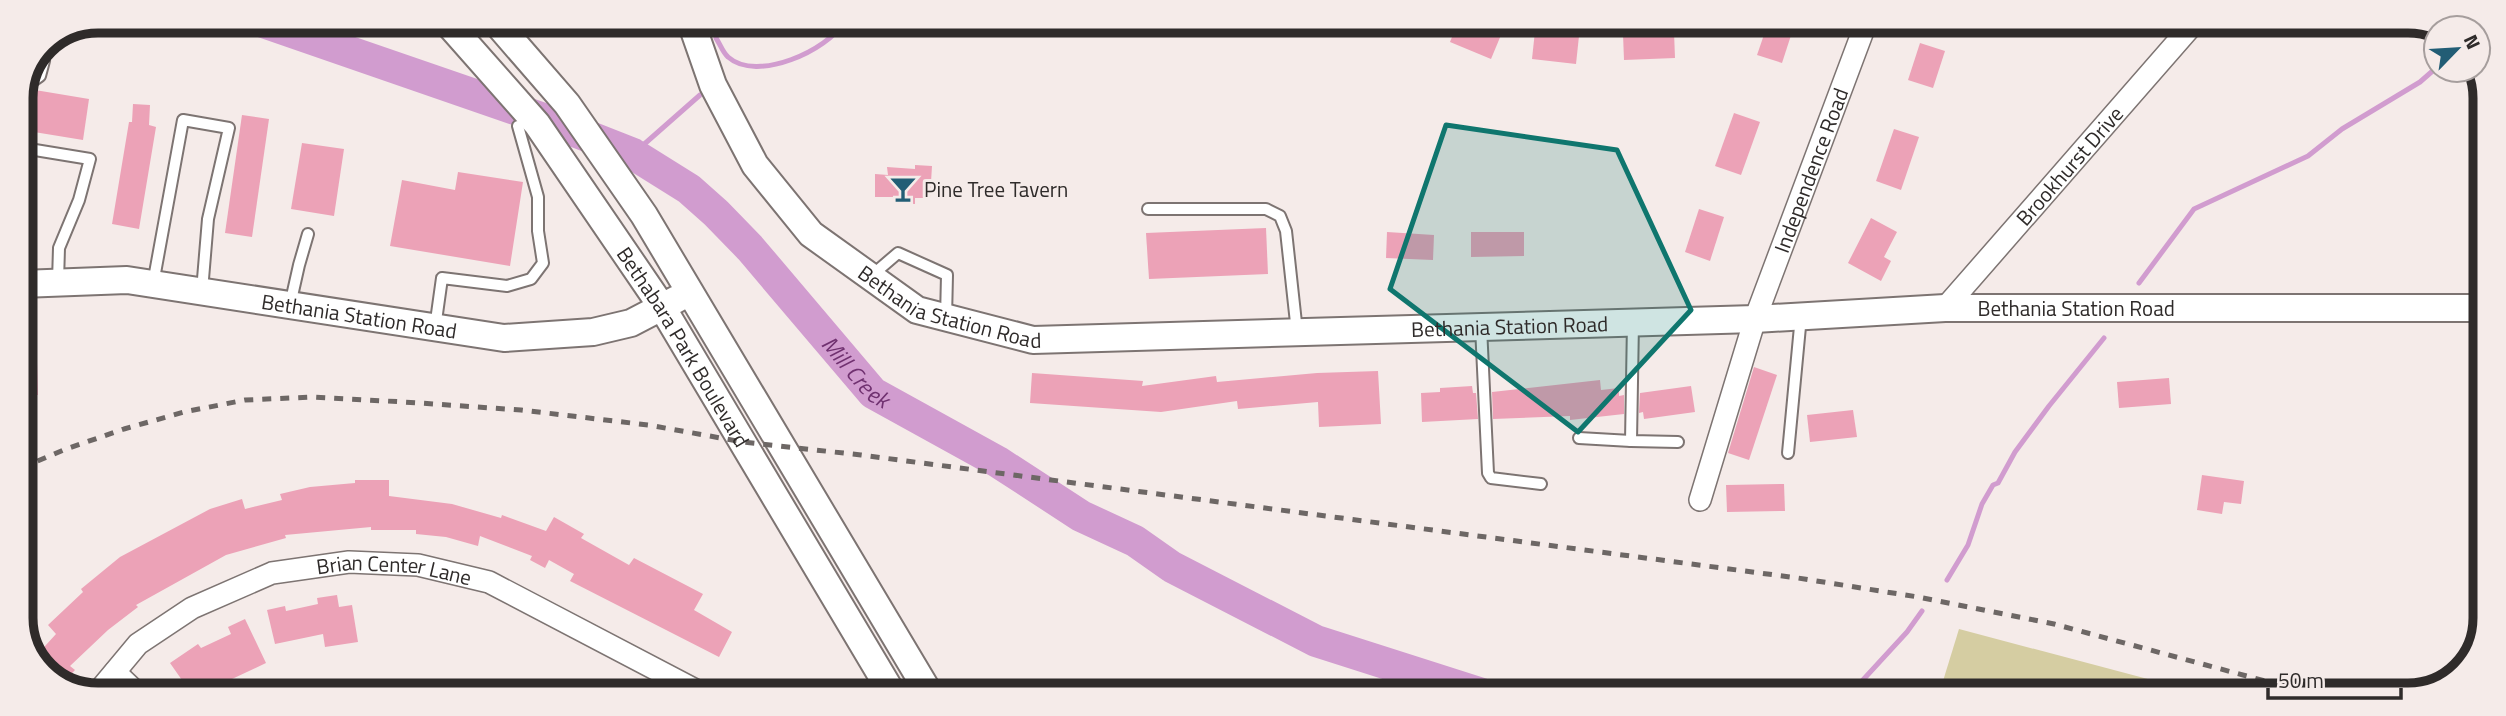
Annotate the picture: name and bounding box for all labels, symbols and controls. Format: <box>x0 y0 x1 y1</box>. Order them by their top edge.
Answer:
north arrow <box>2422 14 2492 84</box>
text: N <box>2457 30 2489 54</box>
street label: Independence Road <box>1765 83 1856 257</box>
street label: Brookhurst Drive <box>2008 99 2131 233</box>
place label: Pine Tree Tavern <box>924 173 1068 205</box>
bar icon: Pine Tree Tavern <box>888 174 918 204</box>
street label: Bethabara Park Boulevard <box>609 240 758 453</box>
street label: Bethania Station Road <box>852 257 1042 356</box>
street label: Bethania Station Road <box>259 285 459 347</box>
street label: Bethania Station Road <box>1978 292 2175 324</box>
street label: Bethania Station Road <box>1411 307 1609 345</box>
water label: Mill Creek <box>814 327 899 418</box>
street label: Brian Center Lane <box>314 546 475 593</box>
scale bar <box>2268 656 2401 700</box>
text: 50 m <box>2278 664 2324 696</box>

